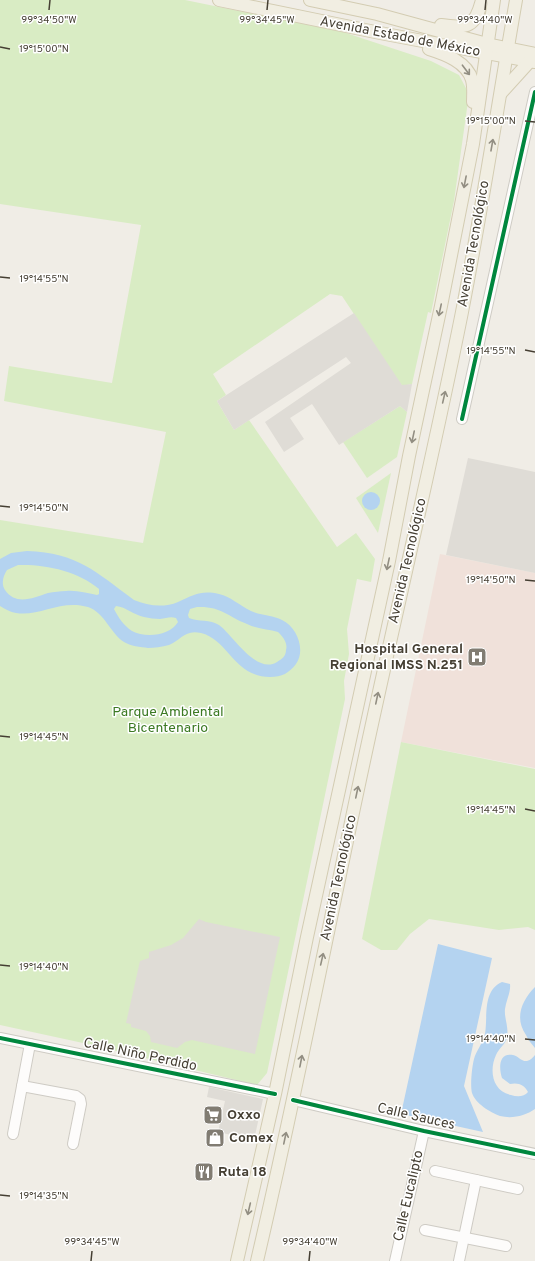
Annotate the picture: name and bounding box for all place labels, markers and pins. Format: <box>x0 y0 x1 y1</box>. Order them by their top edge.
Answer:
place label: Hospital General Regional IMSS N.251 <box>330 641 463 674</box>
hospital icon: Hospital General Regional IMSS N.251 <box>466 646 488 668</box>
supermarket icon: Oxxo <box>202 1104 224 1126</box>
place label: Oxxo <box>227 1107 261 1124</box>
shop icon: Comex <box>204 1127 226 1149</box>
place label: Comex <box>229 1130 274 1147</box>
restaurant icon: Ruta 18 <box>193 1161 215 1183</box>
place label: Ruta 18 <box>218 1164 267 1181</box>

